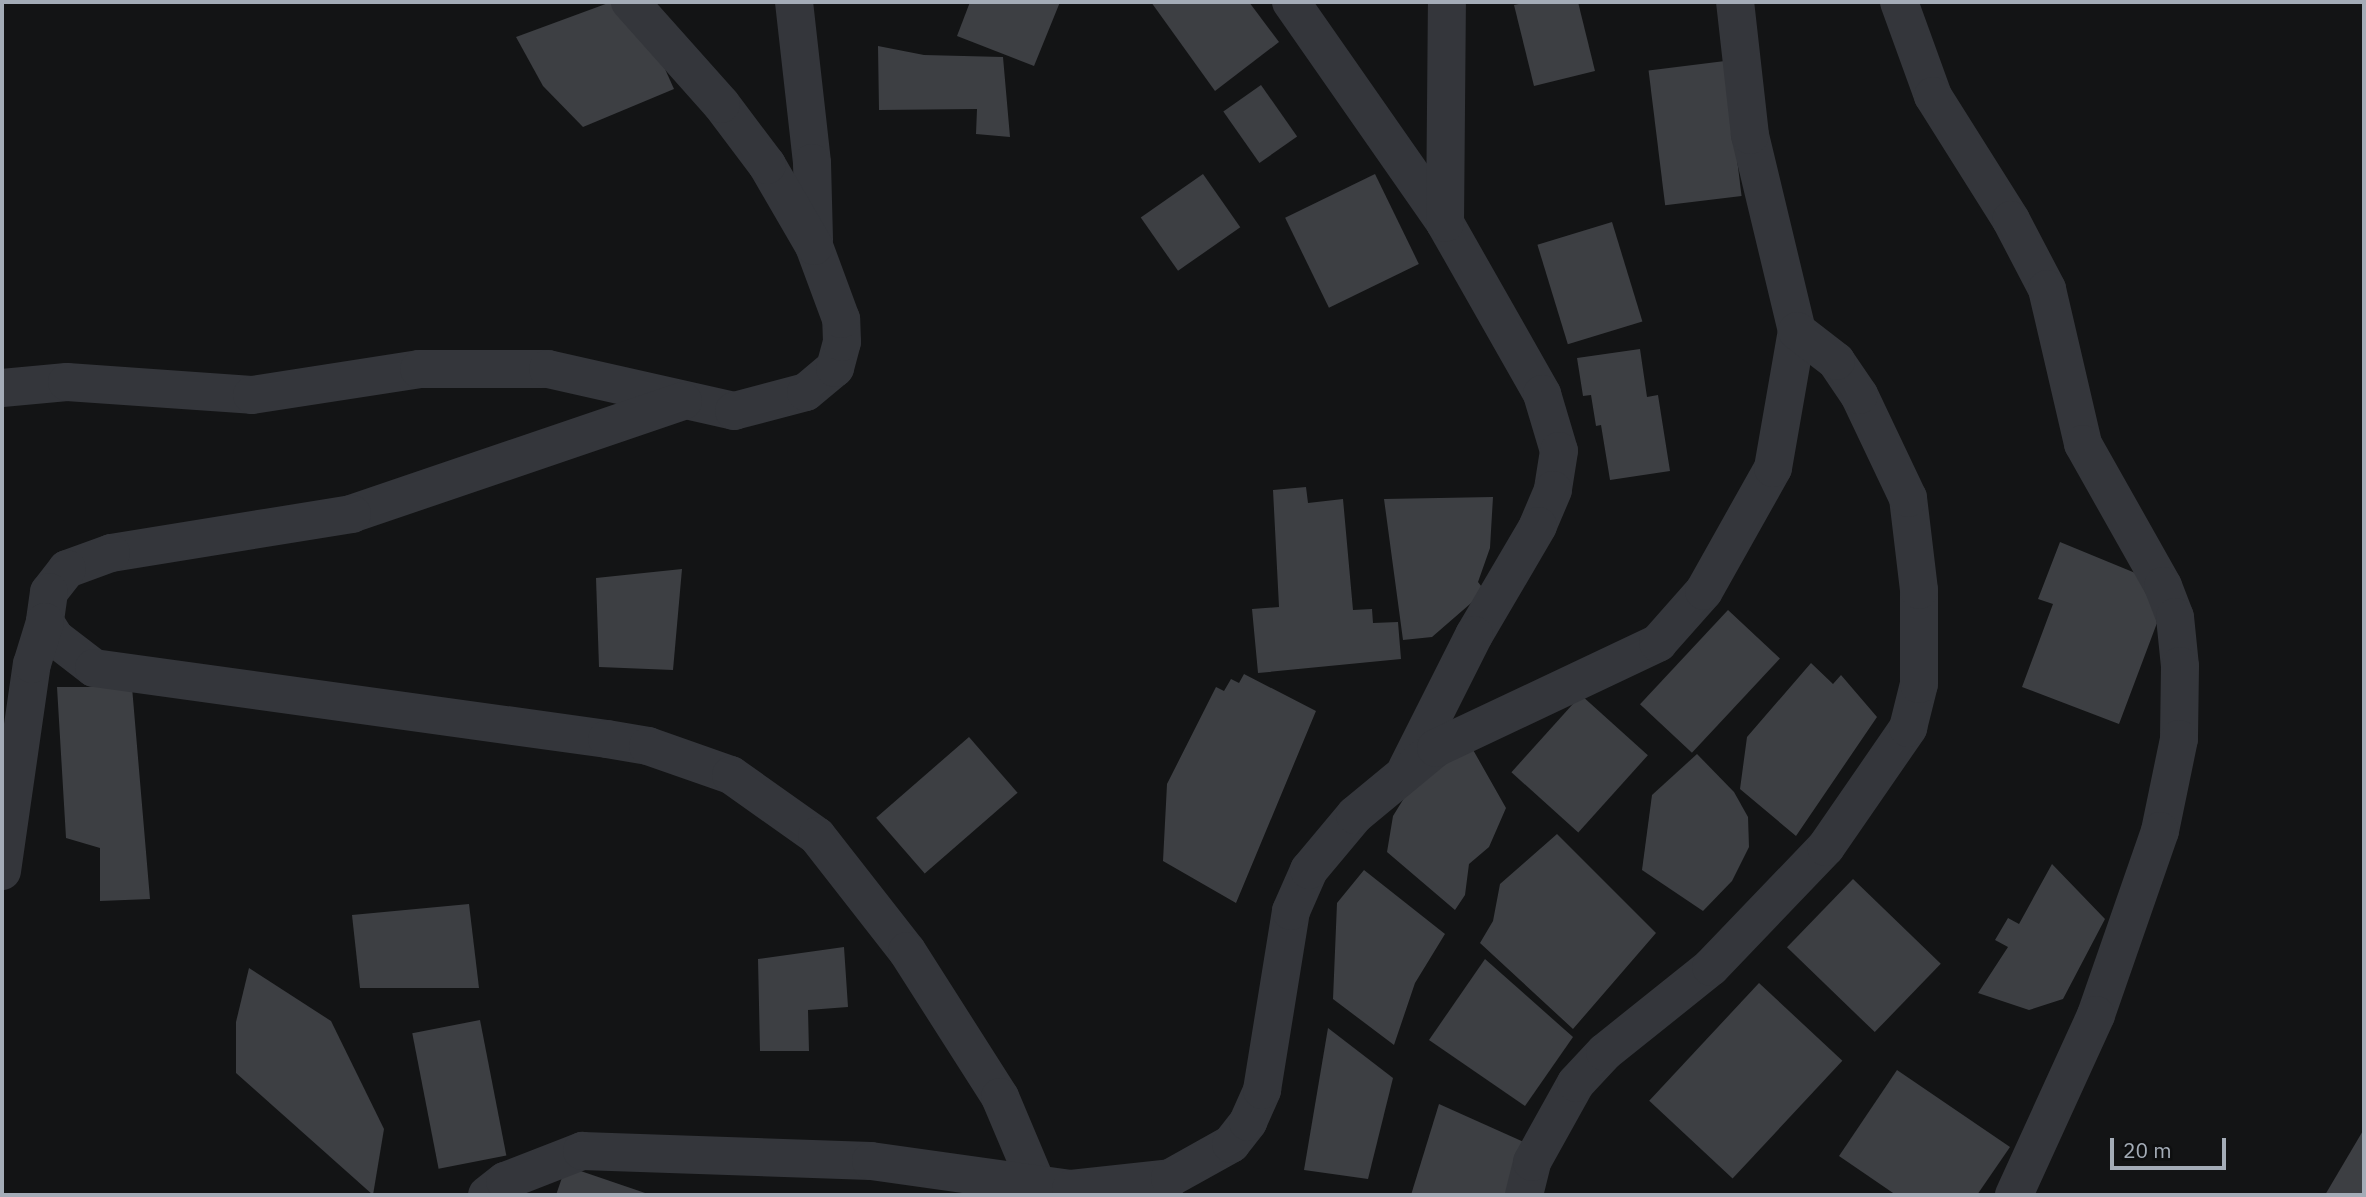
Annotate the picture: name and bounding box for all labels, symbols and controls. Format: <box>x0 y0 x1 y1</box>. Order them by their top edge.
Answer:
scale bar <box>2114 1124 2230 1168</box>
text: 20 m <box>2123 1136 2172 1164</box>

